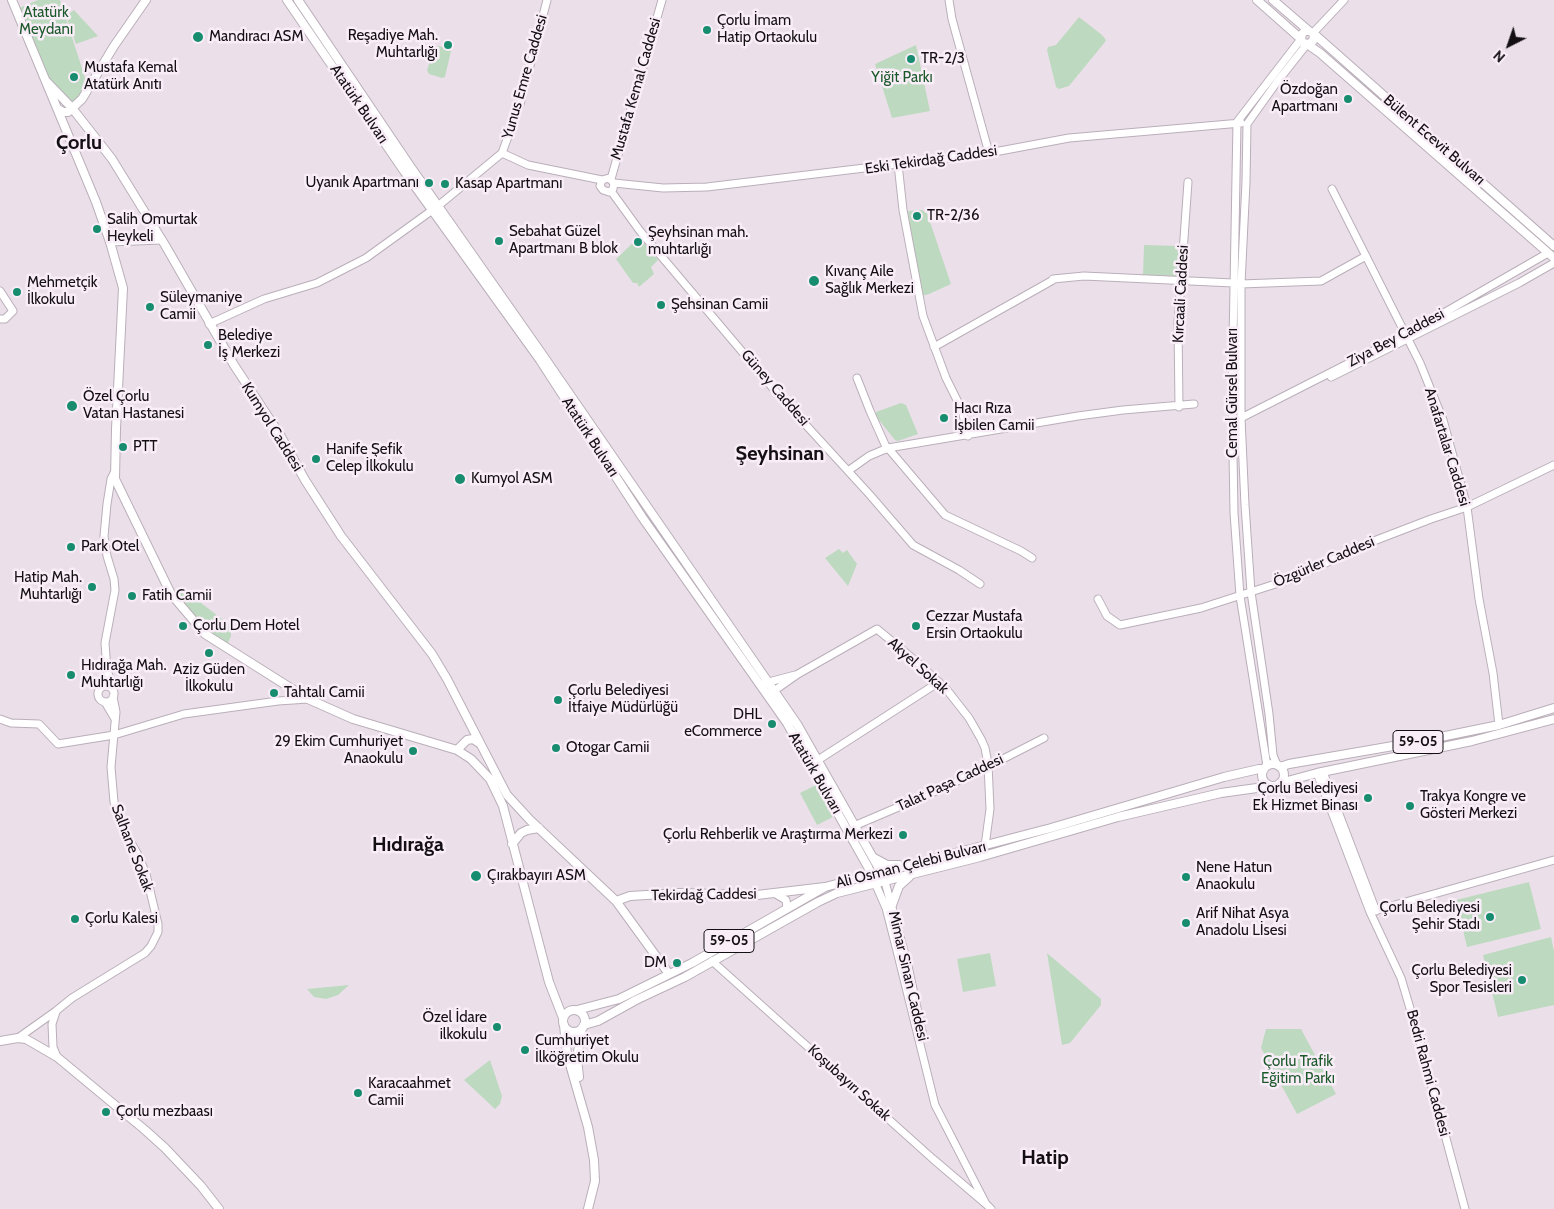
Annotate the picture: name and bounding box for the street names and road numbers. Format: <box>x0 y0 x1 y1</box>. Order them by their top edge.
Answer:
street label: Yunus Emre Caddesi <box>499 13 551 141</box>
street label: Mustafa Kemal Caddesi <box>607 16 665 162</box>
street label: Atatürk Bulvarı <box>326 61 392 147</box>
street label: Bülent Ecevit Bulvarı <box>1380 91 1488 189</box>
street label: Eski Tekirdağ Caddesi <box>864 142 998 178</box>
street label: Kırcaali Caddesi <box>1169 245 1193 343</box>
street label: Ziya Bey Caddesi <box>1345 305 1447 371</box>
street label: Cemal Gürsel Bulvarı <box>1224 328 1242 458</box>
street label: Güney Caddesi <box>737 346 813 430</box>
street label: Kumyol Caddesi <box>237 379 307 475</box>
street label: Anafartalar Caddesi <box>1420 386 1474 508</box>
street label: Atatürk Bulvarı <box>558 394 622 480</box>
street label: Özgürler Caddesi <box>1271 533 1377 591</box>
street label: Akyel Sokak <box>884 634 952 698</box>
street label: Atatürk Bulvarı <box>784 729 846 817</box>
road number: 59-05 <box>1393 730 1443 754</box>
street label: Talat Paşa Caddesi <box>894 750 1006 816</box>
street label: Salhane Sokak <box>107 802 157 894</box>
street label: Ali Osman Çelebi Bulvarı <box>834 838 988 892</box>
street label: Tekirdağ Caddesi <box>651 885 757 905</box>
street label: Mimar Sinan Caddesi <box>884 909 932 1043</box>
road number: 59-05 <box>704 929 754 952</box>
street label: Bedri Rahmi Caddesi <box>1402 1008 1454 1138</box>
street label: Koşubayırı Sokak <box>804 1041 894 1125</box>

